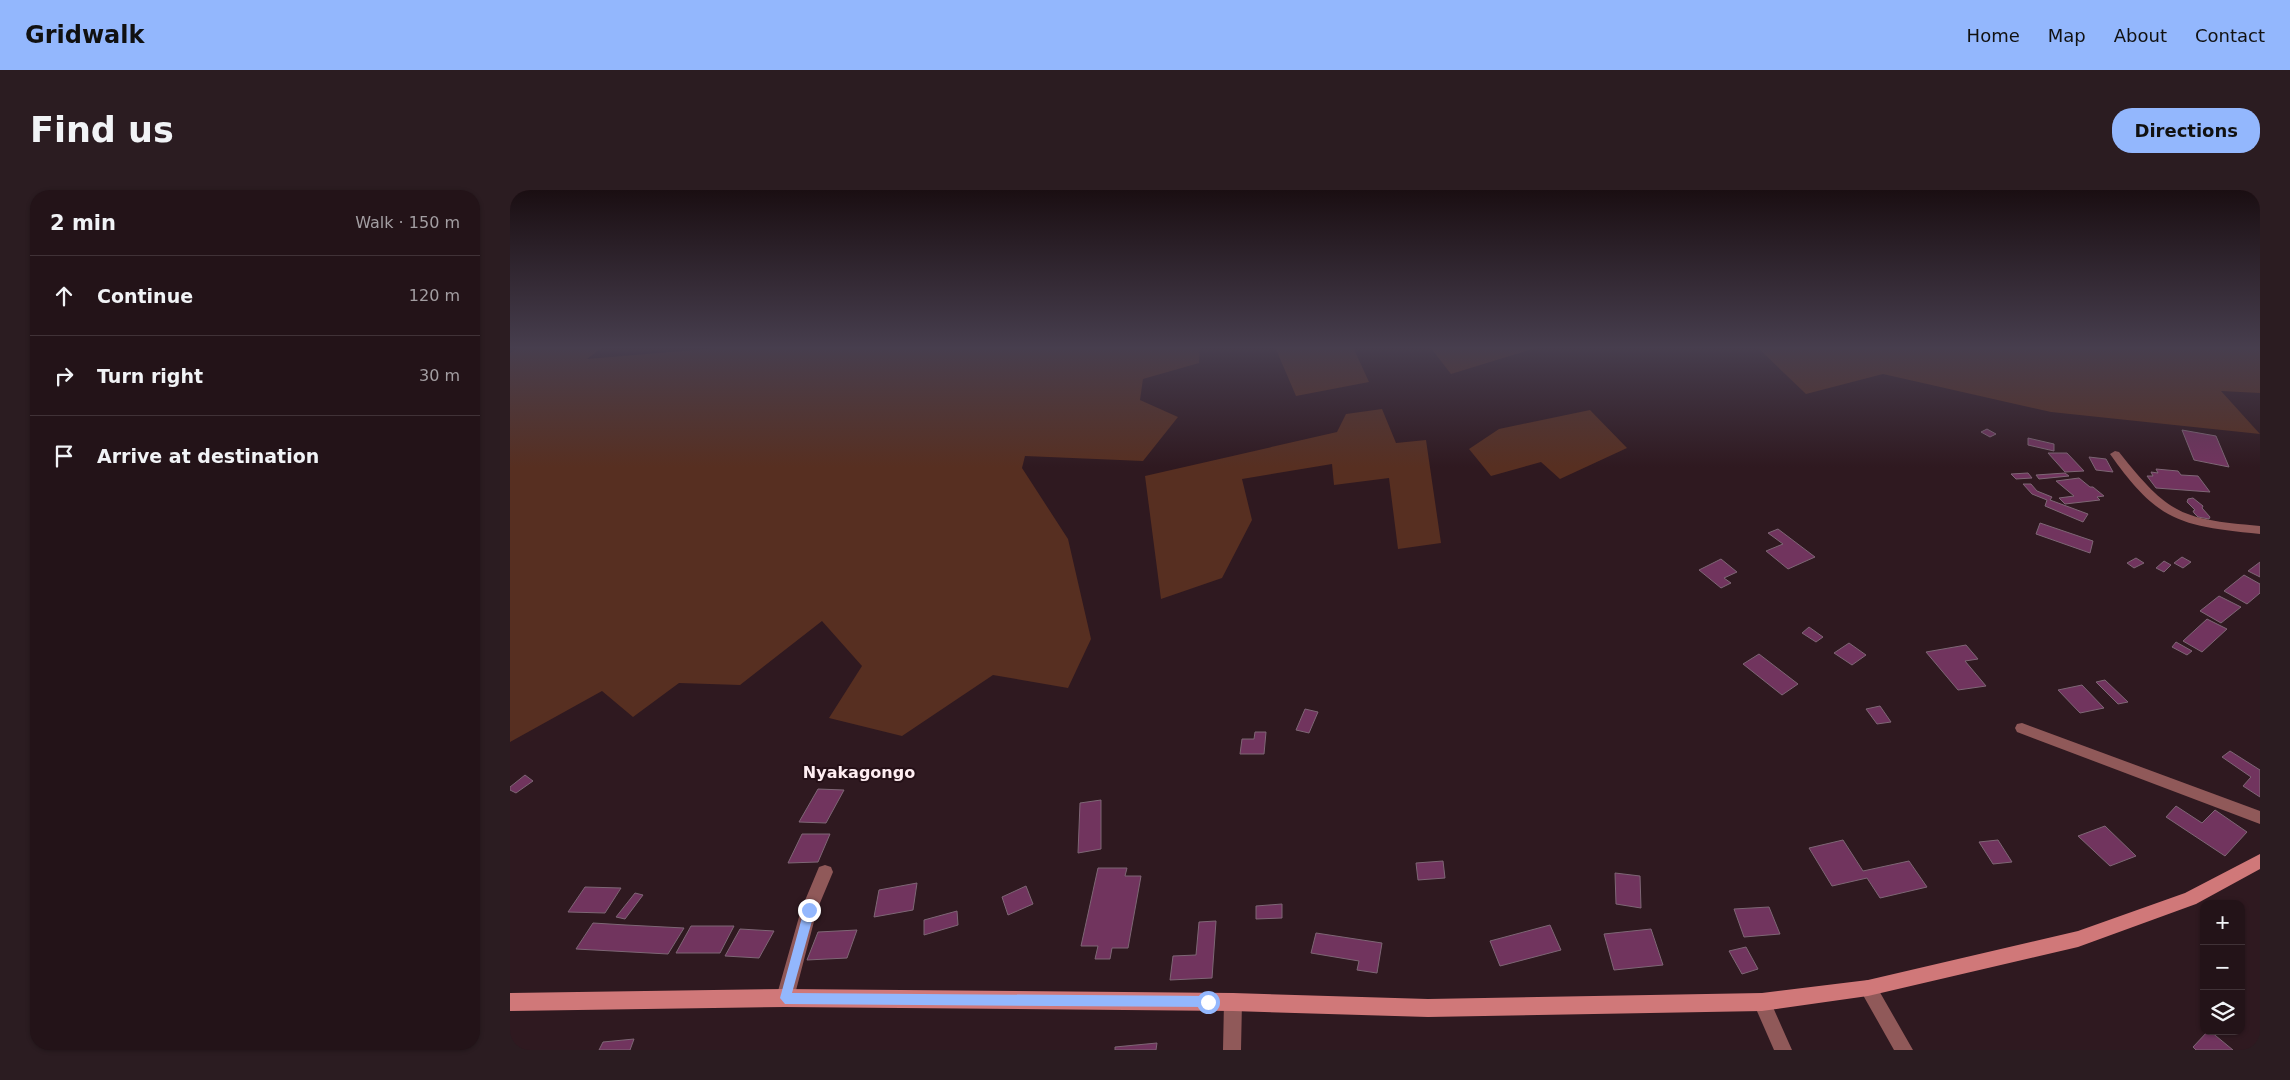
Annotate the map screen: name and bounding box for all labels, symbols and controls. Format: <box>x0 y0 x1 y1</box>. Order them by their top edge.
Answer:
text: Gridwalk <box>25 21 145 49</box>
text: Home <box>1967 25 2020 46</box>
text: Map <box>2048 25 2086 46</box>
text: About <box>2114 25 2167 46</box>
text: Contact <box>2195 25 2265 46</box>
button: Directions <box>2112 108 2260 153</box>
text: Find us <box>30 110 174 150</box>
text: 2 min <box>50 211 116 235</box>
text: Walk · 150 m <box>355 213 460 232</box>
icon: ahead <box>50 282 78 310</box>
text: Continue <box>97 285 193 307</box>
text: 120 m <box>409 286 460 305</box>
icon: right <box>50 362 78 390</box>
text: Turn right <box>97 365 203 387</box>
text: 30 m <box>419 366 460 385</box>
icon: arrive <box>50 442 78 470</box>
text: Arrive at destination <box>97 445 319 467</box>
district label: Nyakagongo <box>803 763 915 782</box>
route end <box>798 899 821 922</box>
map controls <box>2200 900 2245 1035</box>
button: + <box>2200 900 2245 945</box>
button: − <box>2200 945 2245 990</box>
button: layers <box>2200 990 2245 1035</box>
route start <box>1197 991 1220 1014</box>

